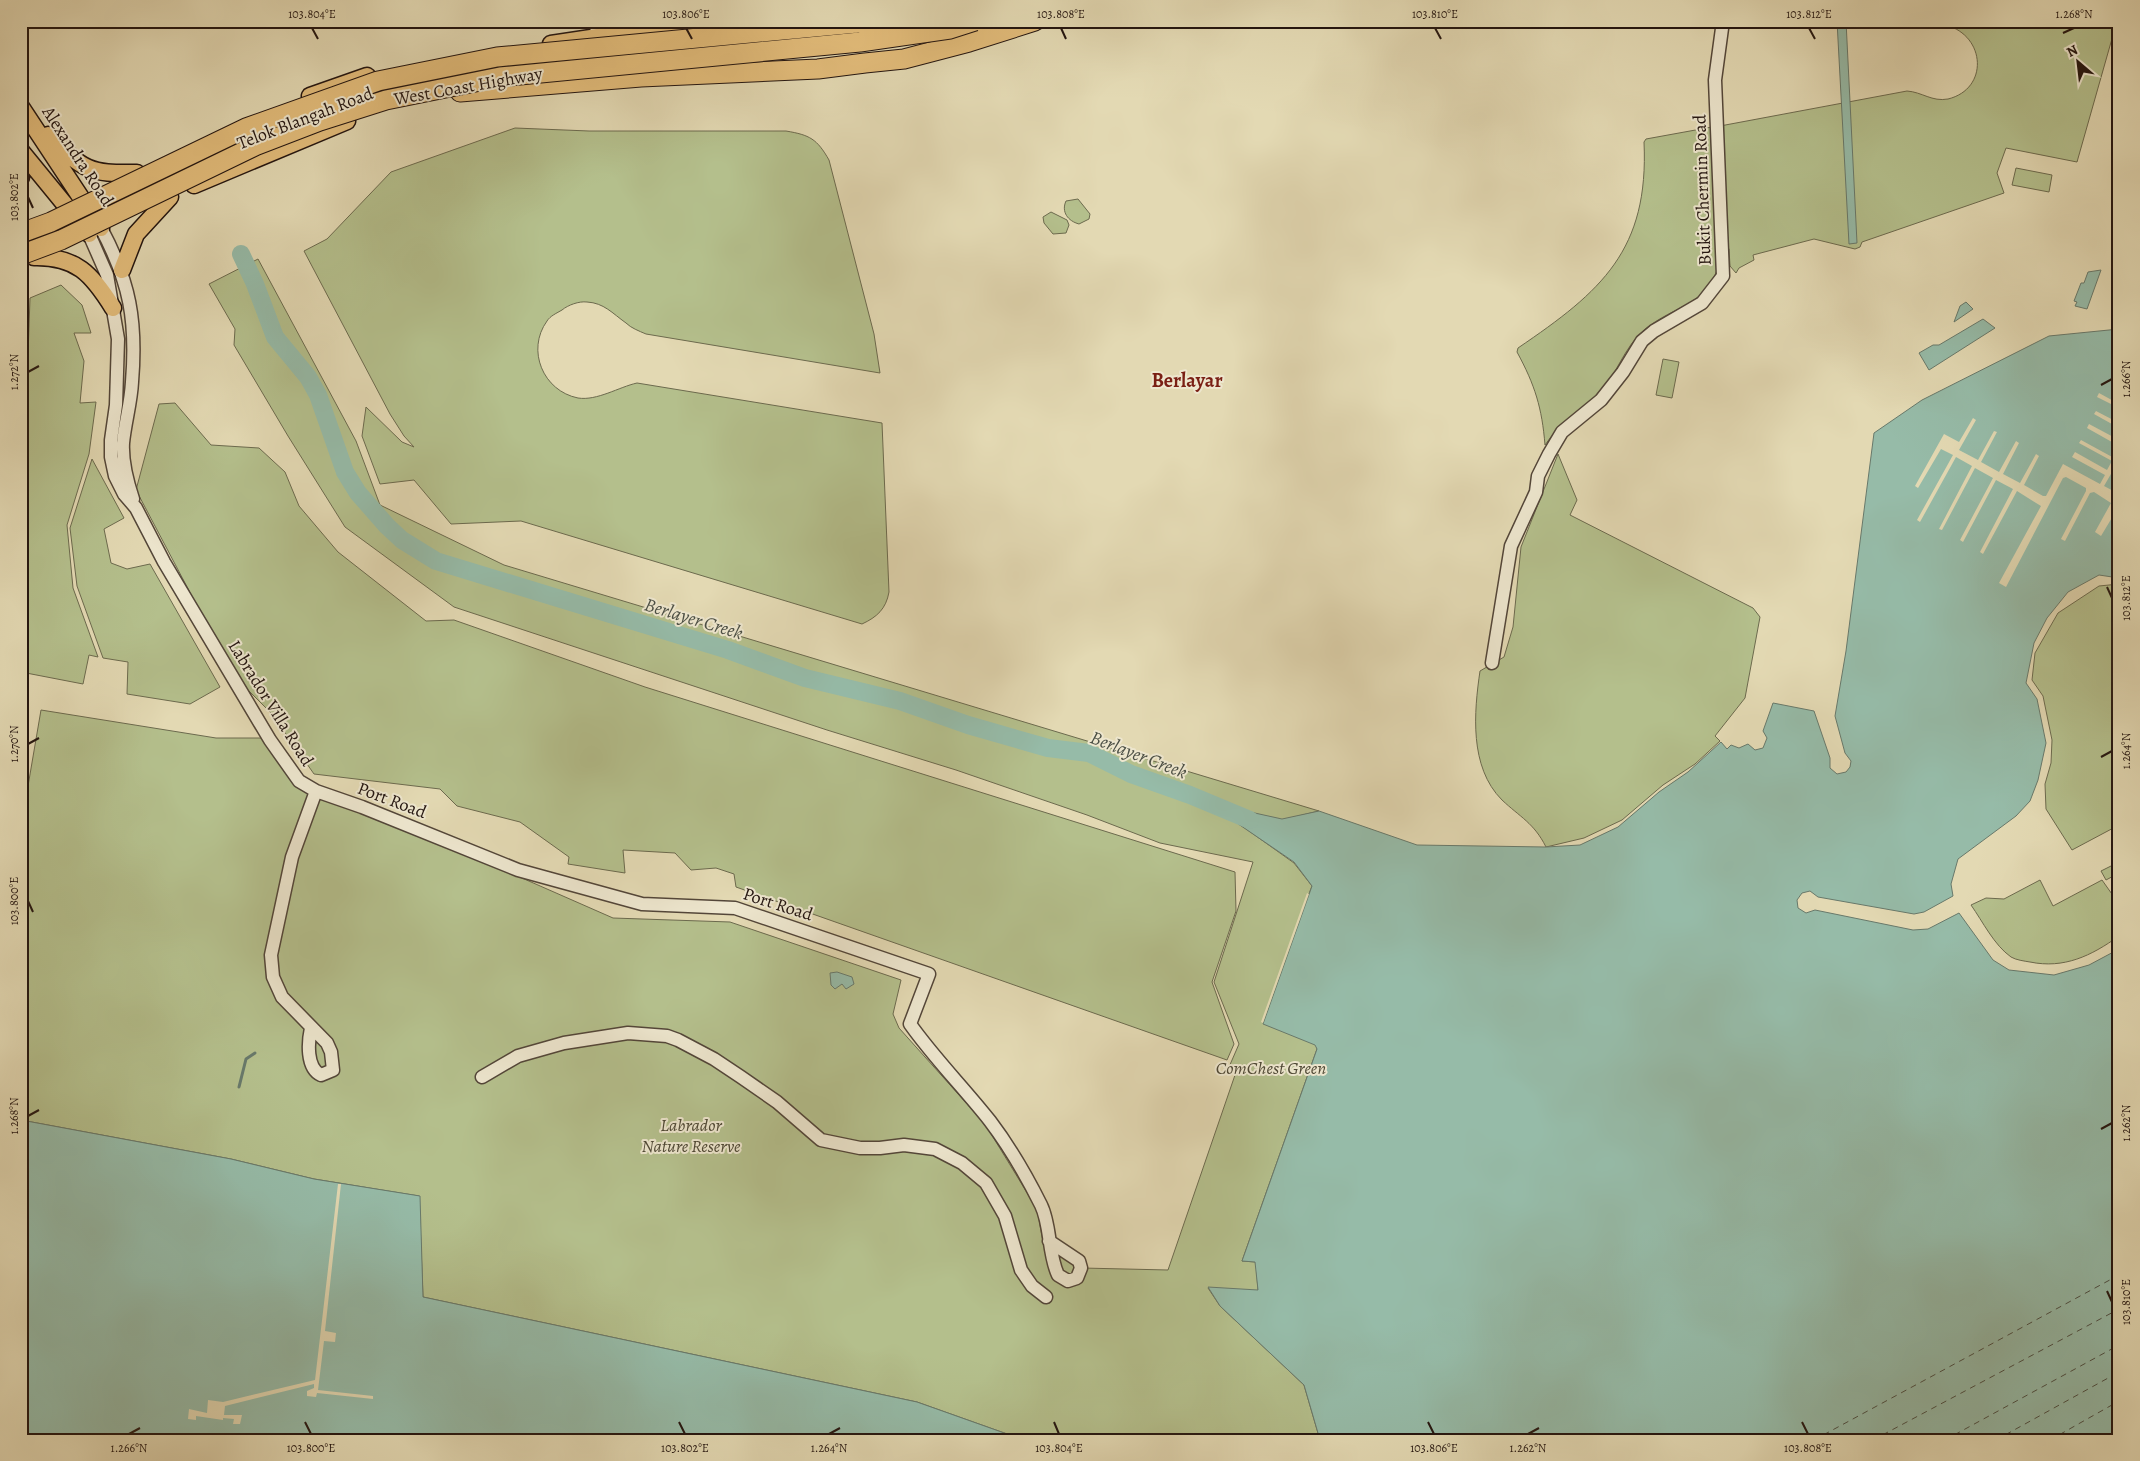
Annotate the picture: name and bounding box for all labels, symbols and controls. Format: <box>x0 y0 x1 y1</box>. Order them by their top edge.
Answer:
text: 103.804°E <box>288 6 336 22</box>
text: 103.806°E <box>662 6 710 22</box>
text: 103.808°E <box>1037 6 1085 22</box>
text: 103.810°E <box>1412 6 1458 22</box>
text: 103.812°E <box>1786 6 1832 22</box>
text: 1.268°N <box>2055 6 2093 22</box>
north arrow <box>2052 38 2102 88</box>
text: N <box>2063 40 2081 62</box>
street label: West Coast Highway <box>391 61 545 111</box>
street label: Telok Blangah Road <box>234 81 377 155</box>
street label: Alexandra Road <box>36 101 119 211</box>
street label: Bukit Chermin Road <box>1687 114 1717 266</box>
text: 103.802°E <box>6 173 22 221</box>
text: 1.272°N <box>6 353 22 390</box>
text: 1.266°N <box>2118 360 2134 397</box>
district label: Berlayar <box>1151 367 1223 394</box>
text: 103.812°E <box>2118 575 2134 621</box>
water label: Berlayer Creek <box>641 592 746 646</box>
street label: Labrador Villa Road <box>223 635 320 771</box>
text: 1.270°N <box>6 725 22 763</box>
water label: Berlayer Creek <box>1087 725 1191 785</box>
text: 1.264°N <box>2118 732 2134 769</box>
street label: Port Road <box>354 776 430 824</box>
text: 103.800°E <box>6 877 22 925</box>
street label: Port Road <box>740 881 816 927</box>
park label: ComChest Green <box>1216 1056 1326 1080</box>
text: 1.268°N <box>6 1097 22 1135</box>
text: 1.262°N <box>2118 1104 2134 1141</box>
park label: Labrador Nature Reserve <box>641 1113 741 1158</box>
text: 103.810°E <box>2118 1279 2134 1325</box>
text: 1.266°N <box>111 1440 148 1456</box>
text: 103.800°E <box>287 1440 335 1456</box>
text: 103.802°E <box>661 1440 709 1456</box>
text: 1.264°N <box>811 1440 848 1456</box>
text: 103.804°E <box>1035 1440 1083 1456</box>
text: 103.806°E <box>1410 1440 1458 1456</box>
text: 1.262°N <box>1510 1440 1547 1456</box>
text: 103.808°E <box>1784 1440 1832 1456</box>

